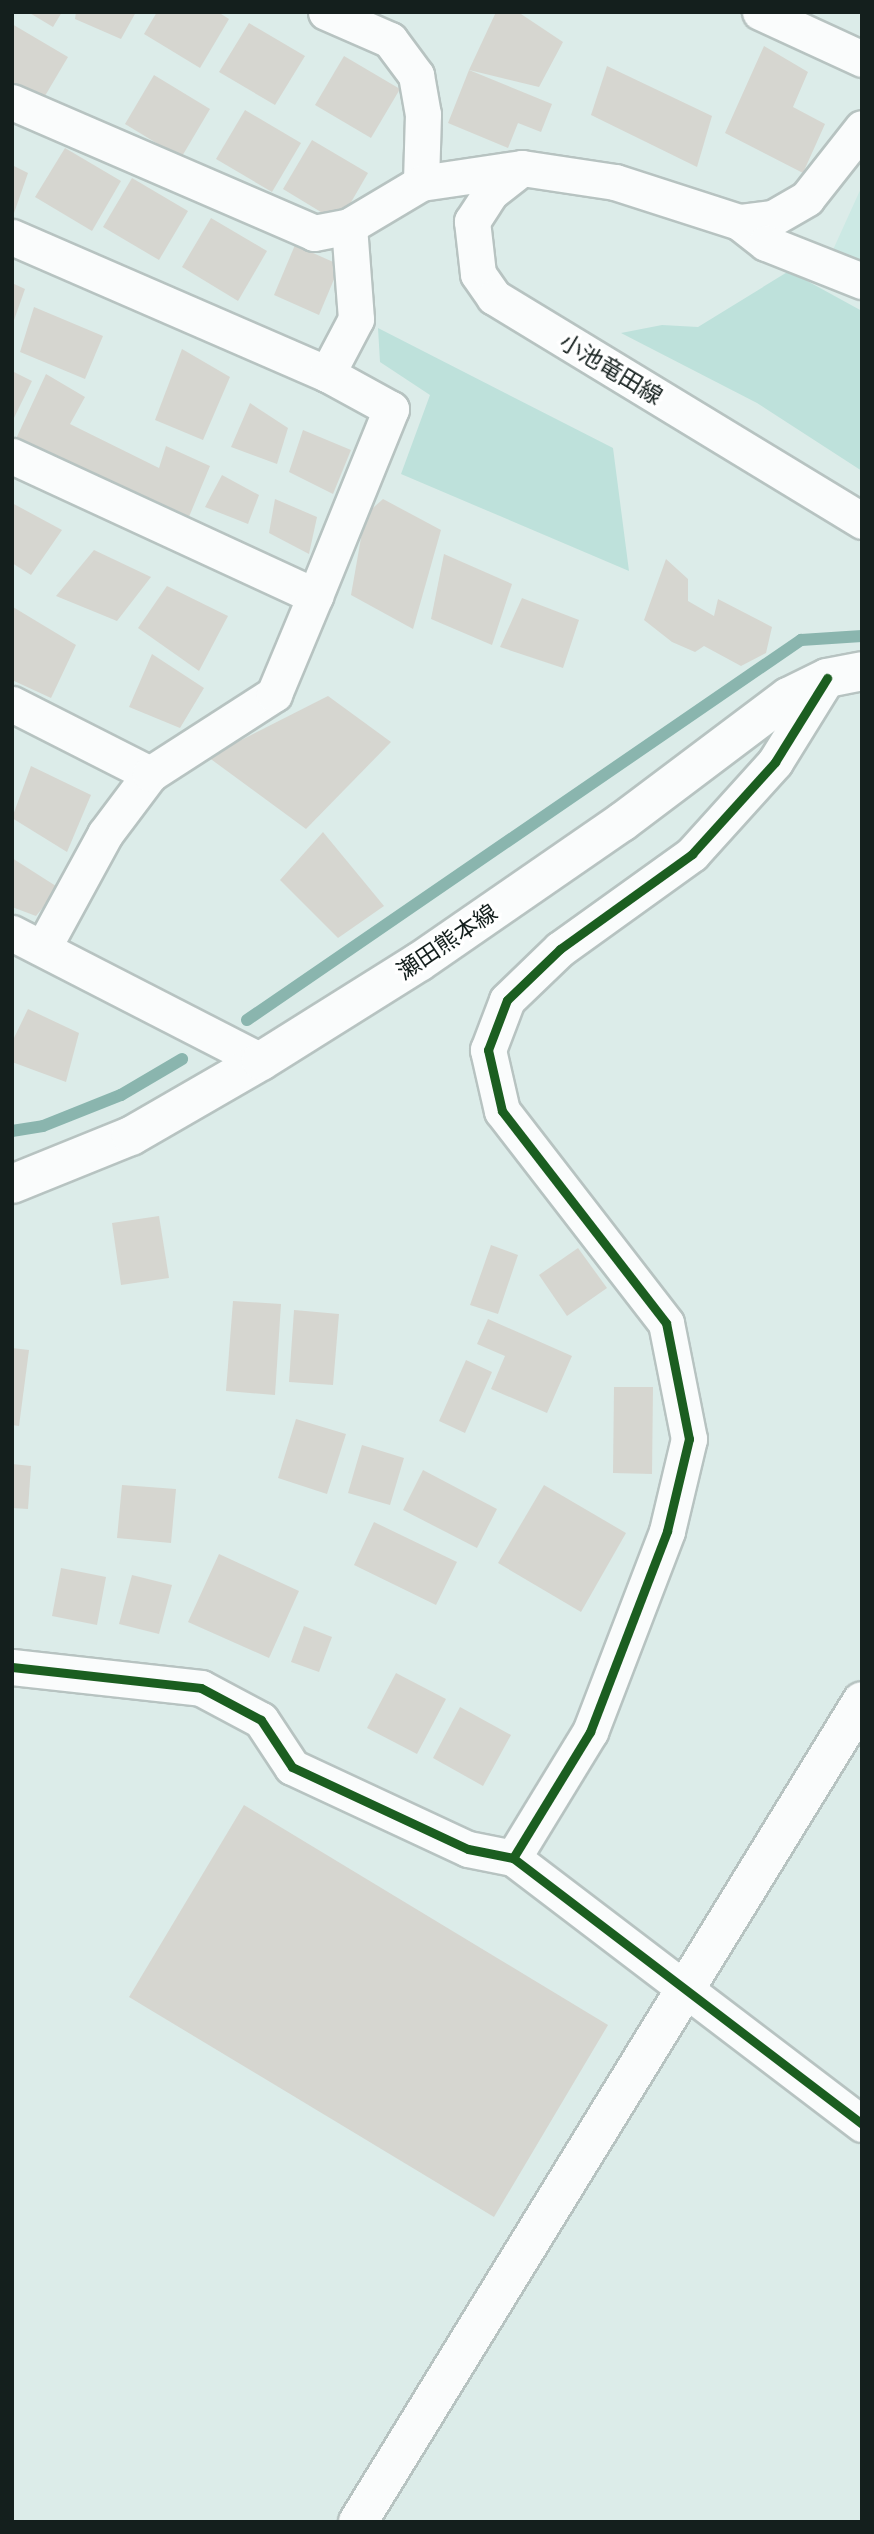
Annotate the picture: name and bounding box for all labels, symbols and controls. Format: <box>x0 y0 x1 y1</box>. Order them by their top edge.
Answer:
street label: 小池竜田線 <box>555 328 667 410</box>
street label: 瀬田熊本線 <box>392 898 502 986</box>

